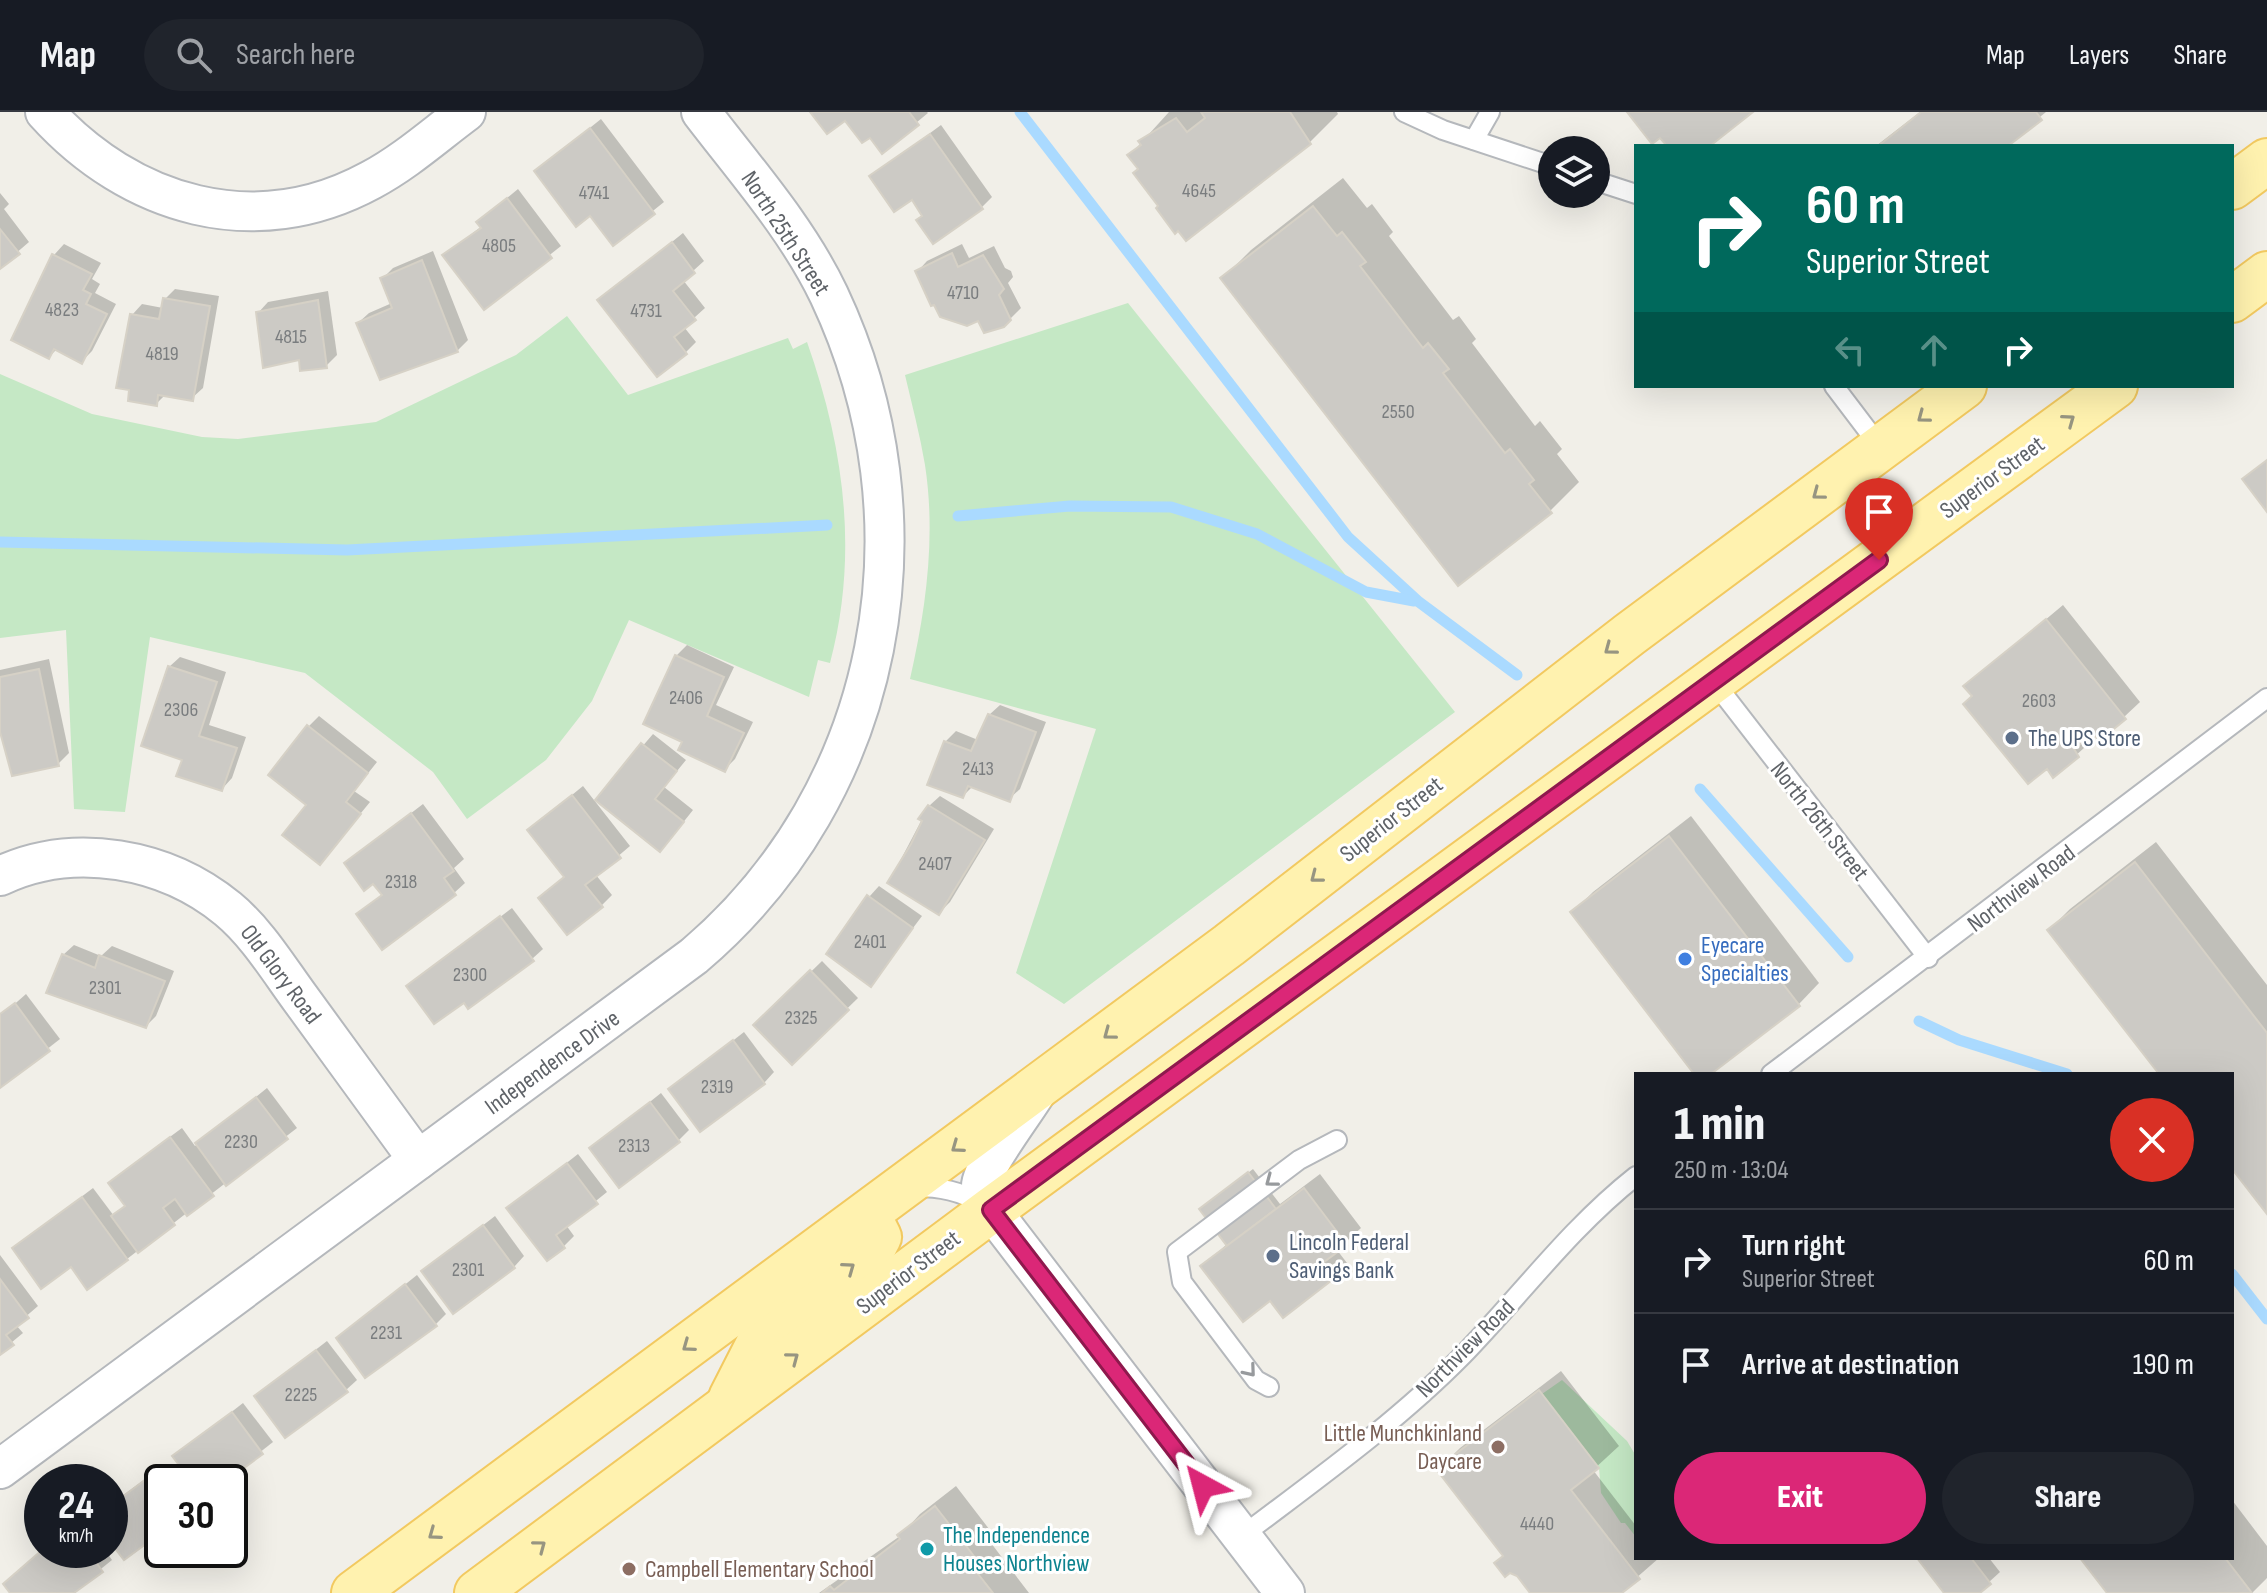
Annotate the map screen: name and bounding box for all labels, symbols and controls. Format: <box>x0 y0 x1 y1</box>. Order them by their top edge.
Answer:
search box <box>144 19 704 91</box>
text: Map <box>40 33 96 78</box>
icon: search <box>172 33 216 77</box>
text: Search here <box>236 37 355 73</box>
text: Map <box>1986 39 2025 72</box>
text: Layers <box>2069 39 2129 72</box>
text: Share <box>2173 39 2227 72</box>
map controls <box>1538 136 1610 208</box>
button: layers <box>1538 136 1610 208</box>
street label: North 25th Street <box>735 166 837 301</box>
text: 60 m <box>1806 173 1905 240</box>
icon: right <box>1674 176 1778 280</box>
house number: 4645 <box>1182 179 1216 203</box>
house number: 4741 <box>579 181 609 205</box>
house number: 4805 <box>482 234 516 258</box>
text: Superior Street <box>1806 241 1990 284</box>
house number: 4710 <box>947 281 979 305</box>
house number: 4823 <box>45 298 79 322</box>
house number: 4731 <box>630 299 662 323</box>
house number: 4815 <box>275 325 307 349</box>
icon: left <box>1828 328 1872 372</box>
icon: ahead <box>1912 328 1956 372</box>
icon: right <box>1996 328 2040 372</box>
house number: 4819 <box>145 342 179 366</box>
house number: 2550 <box>1381 400 1415 424</box>
one-way arrow <box>1917 407 1931 421</box>
one-way arrow <box>2061 415 2075 429</box>
street label: Superior Street <box>1934 430 2050 525</box>
pin <box>1845 478 1913 560</box>
one-way arrow <box>1813 484 1827 499</box>
icon: arrive <box>1857 490 1901 534</box>
one-way arrow <box>1604 640 1619 654</box>
house number: 2406 <box>669 686 703 710</box>
house number: 2603 <box>2022 689 2056 713</box>
house number: 2306 <box>164 698 198 722</box>
place label: The UPS Store <box>2028 724 2141 753</box>
marker: The UPS Store <box>2003 729 2021 747</box>
street label: North 26th Street <box>1764 756 1875 887</box>
house number: 2413 <box>962 757 994 781</box>
street label: Superior Street <box>1334 770 1449 869</box>
street label: Northview Road <box>1962 838 2081 938</box>
house number: 2407 <box>918 852 952 876</box>
one-way arrow <box>1310 868 1325 882</box>
house number: 2318 <box>385 870 417 894</box>
street label: Old Glory Road <box>234 919 327 1030</box>
house number: 2401 <box>854 930 886 954</box>
place label: Eyecare Specialties <box>1701 931 1789 988</box>
marker: Eyecare Specialties <box>1676 950 1694 968</box>
house number: 2300 <box>453 963 487 987</box>
house number: 2301 <box>89 976 121 1000</box>
street label: Independence Drive <box>479 1004 625 1121</box>
house number: 2325 <box>785 1006 817 1030</box>
one-way arrow <box>1103 1025 1117 1039</box>
house number: 2319 <box>701 1075 733 1099</box>
text: 1 min <box>1674 1096 1765 1153</box>
button: close <box>2110 1098 2194 1182</box>
house number: 2230 <box>224 1130 258 1154</box>
house number: 2313 <box>618 1134 650 1158</box>
one-way arrow <box>951 1137 966 1152</box>
text: 250 m · 13:04 <box>1674 1155 1788 1186</box>
one-way arrow <box>1265 1171 1280 1185</box>
street label: Superior Street <box>851 1224 966 1321</box>
place label: Lincoln Federal Savings Bank <box>1289 1228 1409 1285</box>
text: Turn right <box>1742 1228 1845 1264</box>
icon: right <box>1674 1239 1718 1283</box>
text: 60 m <box>2143 1243 2194 1279</box>
marker: Lincoln Federal Savings Bank <box>1264 1247 1282 1265</box>
house number: 2301 <box>452 1258 484 1282</box>
one-way arrow <box>840 1263 855 1278</box>
text: Superior Street <box>1742 1264 1875 1295</box>
street label: Northview Road <box>1410 1293 1521 1404</box>
house number: 2231 <box>370 1321 402 1345</box>
one-way arrow <box>683 1336 697 1350</box>
icon: arrive <box>1674 1343 1718 1387</box>
text: Arrive at destination <box>1742 1347 1959 1383</box>
text: 190 m <box>2133 1347 2194 1383</box>
one-way arrow <box>784 1353 799 1367</box>
one-way arrow <box>1240 1362 1255 1376</box>
house number: 2225 <box>285 1383 317 1407</box>
place label: Little Munchkinland Daycare <box>1324 1419 1482 1476</box>
marker: Little Munchkinland Daycare <box>1489 1438 1507 1456</box>
position arrow <box>1161 1444 1245 1528</box>
button: Exit <box>1674 1452 1926 1544</box>
button: Share <box>1942 1452 2194 1544</box>
speed limit sign: 30 <box>144 1464 248 1568</box>
text: 24 <box>58 1482 94 1530</box>
house number: 4440 <box>1520 1512 1554 1536</box>
place label: The Independence Houses Northview <box>943 1521 1090 1578</box>
text: km/h <box>59 1524 93 1548</box>
one-way arrow <box>429 1524 443 1538</box>
marker: The Independence Houses Northview <box>918 1540 936 1558</box>
one-way arrow <box>531 1542 546 1556</box>
place label: Campbell Elementary School <box>645 1555 874 1584</box>
marker: Campbell Elementary School <box>620 1560 638 1578</box>

